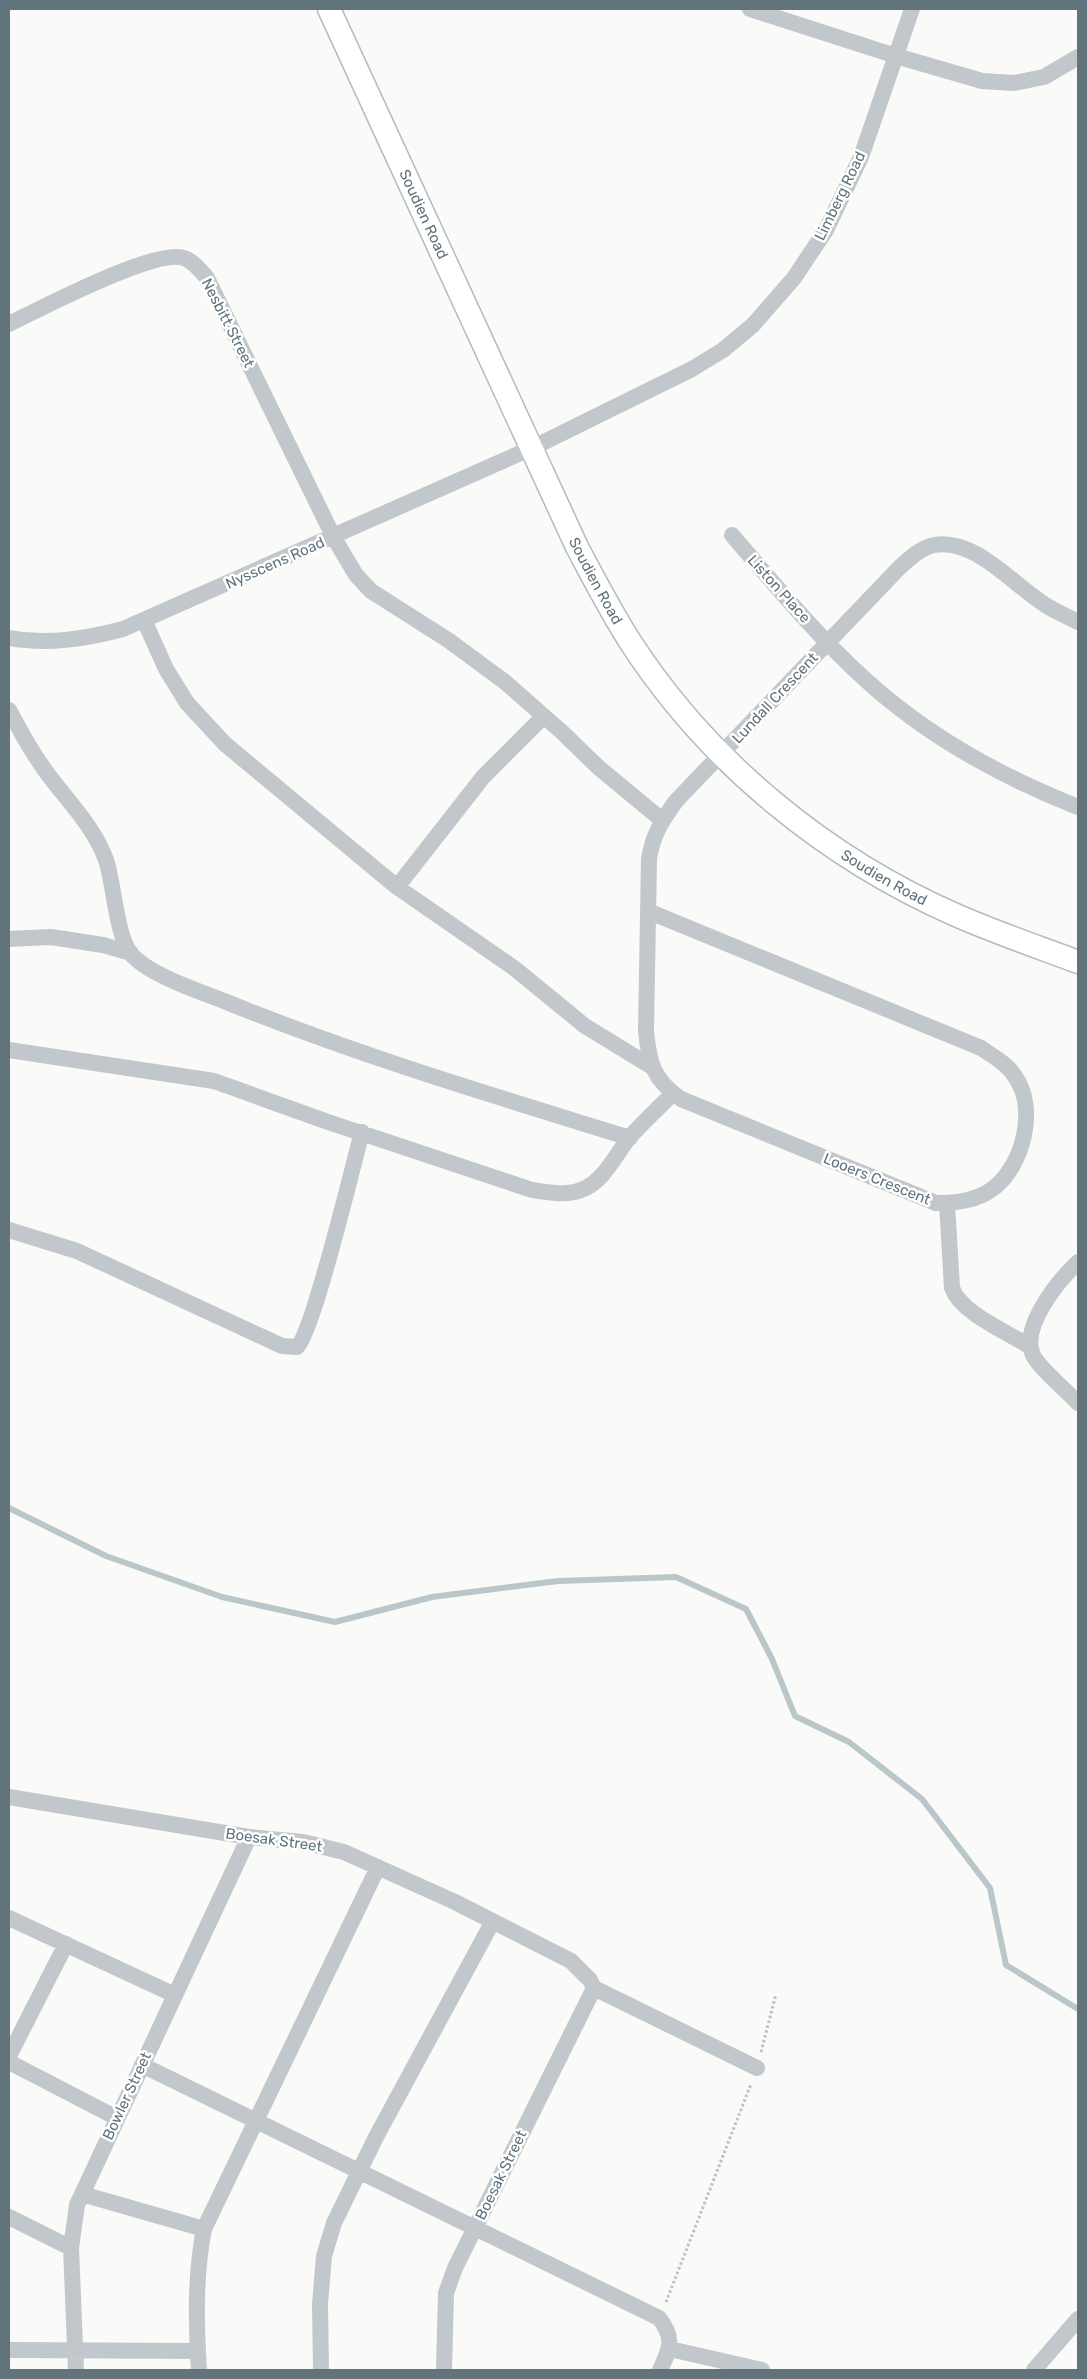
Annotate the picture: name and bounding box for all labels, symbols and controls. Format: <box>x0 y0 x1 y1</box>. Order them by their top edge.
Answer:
street label: Limberg Road <box>811 149 869 243</box>
street label: Soudien Road <box>395 167 452 262</box>
street label: Nesbitt Street <box>198 275 258 371</box>
street label: Nysscens Road <box>223 533 327 593</box>
street label: Soudien Road <box>565 535 626 628</box>
street label: Liston Place <box>744 551 814 627</box>
street label: Lundall Crescent <box>728 649 822 747</box>
street label: Soudien Road <box>837 846 930 909</box>
street label: Looers Crescent <box>821 1149 933 1209</box>
street label: Boesak Street <box>224 1824 324 1856</box>
street label: Bowler Street <box>99 2049 155 2143</box>
street label: Boesak Street <box>472 2127 531 2223</box>

